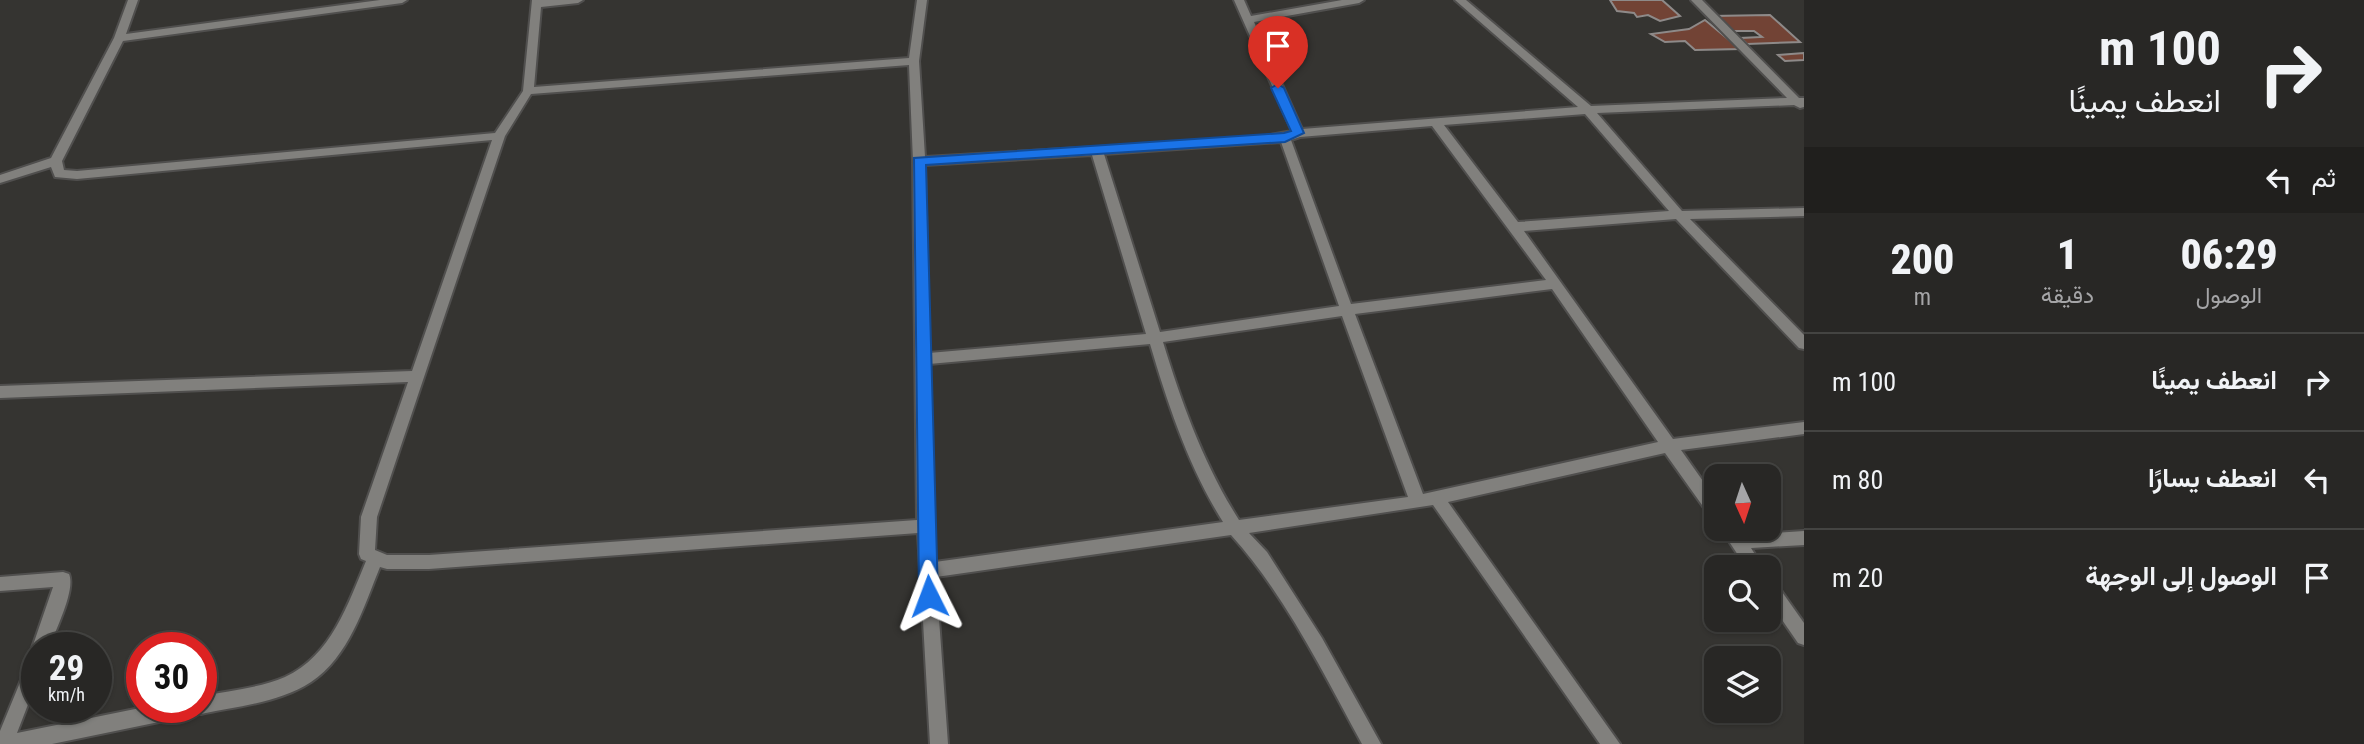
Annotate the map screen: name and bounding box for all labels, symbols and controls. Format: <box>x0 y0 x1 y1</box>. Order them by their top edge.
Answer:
pin <box>1248 16 1308 88</box>
text: 100 m <box>2099 20 2221 77</box>
icon: arrive <box>1259 27 1297 65</box>
icon: right <box>2245 28 2336 119</box>
text: انعطف يمينًا <box>2068 82 2221 120</box>
icon: left <box>2260 161 2298 199</box>
text: ثم <box>2312 163 2336 193</box>
text: 1 <box>2057 230 2078 279</box>
text: 06:29 <box>2180 230 2278 279</box>
text: 200 <box>1890 235 1954 284</box>
text: دقيقة <box>2041 282 2094 309</box>
text: الوصول <box>2196 282 2262 309</box>
text: m <box>1914 284 1931 311</box>
icon: right <box>2298 363 2336 401</box>
text: انعطف يمينًا <box>2151 365 2277 395</box>
text: 100 m <box>1832 367 1896 397</box>
icon: left <box>2298 461 2336 499</box>
text: انعطف يسارًا <box>2148 463 2277 493</box>
north arrow <box>1704 464 1782 541</box>
map controls <box>1704 464 1781 723</box>
text: 80 m <box>1832 465 1883 495</box>
button: search <box>1704 555 1781 632</box>
position arrow <box>892 559 966 633</box>
icon: arrive <box>2298 559 2336 597</box>
text: الوصول إلى الوجهة <box>2085 561 2277 591</box>
text: 20 m <box>1832 563 1883 593</box>
speed limit sign: 30 <box>126 632 217 723</box>
button: layers <box>1704 646 1781 723</box>
text: 29 <box>49 648 84 689</box>
text: km/h <box>48 684 85 705</box>

